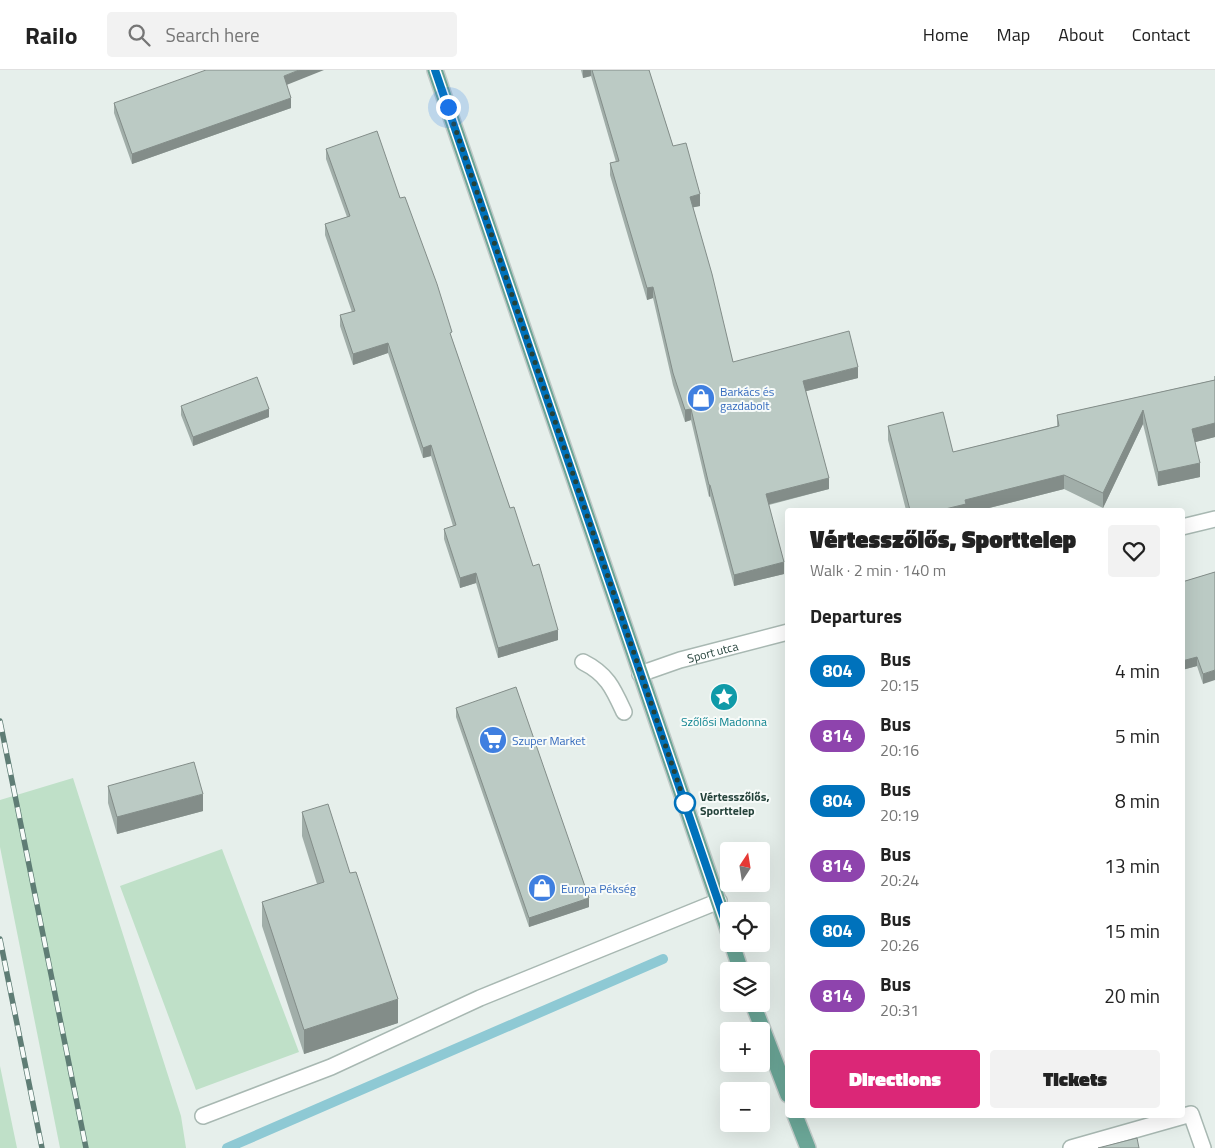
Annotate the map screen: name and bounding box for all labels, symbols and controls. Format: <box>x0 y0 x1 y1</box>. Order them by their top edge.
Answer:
search box <box>107 12 457 57</box>
text: Railo <box>25 17 77 53</box>
text: Search here <box>165 20 260 49</box>
icon: search <box>125 21 153 49</box>
text: Home <box>923 21 969 48</box>
text: Map <box>997 21 1030 48</box>
text: About <box>1058 21 1104 48</box>
text: Contact <box>1132 21 1190 48</box>
your location <box>436 95 461 120</box>
place label: Barkács és gazdabolt <box>720 382 775 415</box>
shop icon: Barkács és gazdabolt <box>686 383 716 413</box>
text: Vértesszőlős, Sporttelep <box>810 521 1076 557</box>
button: heart <box>1108 525 1160 577</box>
text: Walk · 2 min · 140 m <box>810 558 946 582</box>
text: Departures <box>810 601 902 630</box>
street label: Sport utca <box>685 636 740 667</box>
text: Bus <box>880 644 911 673</box>
text: 4 min <box>1115 656 1160 685</box>
text: 804 <box>822 657 853 684</box>
text: 20:15 <box>880 673 919 697</box>
place icon: Szőlősi Madonna <box>709 682 739 712</box>
text: Bus <box>880 709 911 738</box>
place label: Szőlősi Madonna <box>681 712 767 731</box>
text: 5 min <box>1115 721 1160 750</box>
text: 814 <box>822 722 853 749</box>
supermarket icon: Szuper Market <box>478 725 508 755</box>
place label: Szuper Market <box>512 731 586 750</box>
text: 20:16 <box>880 738 919 762</box>
text: Bus <box>880 774 911 803</box>
text: 8 min <box>1115 786 1160 815</box>
place label: Vértesszőlős, Sporttelep <box>700 787 770 820</box>
text: 804 <box>822 787 853 814</box>
marker: Vértesszőlős, Sporttelep <box>674 792 696 814</box>
text: 20:19 <box>880 803 919 827</box>
text: Bus <box>880 839 911 868</box>
north arrow <box>720 842 770 892</box>
map controls <box>720 842 770 1132</box>
text: 13 min <box>1104 851 1160 880</box>
text: 814 <box>822 852 853 879</box>
text: 20:24 <box>880 868 919 892</box>
shop icon: Europa Pékség <box>527 873 557 903</box>
place label: Europa Pékség <box>561 879 636 898</box>
button: locate <box>720 902 770 952</box>
text: Bus <box>880 904 911 933</box>
text: 15 min <box>1104 916 1160 945</box>
text: 804 <box>822 917 853 944</box>
text: 20:26 <box>880 933 919 957</box>
button: layers <box>720 962 770 1012</box>
text: Bus <box>880 969 911 998</box>
text: 20 min <box>1104 981 1160 1010</box>
text: 814 <box>822 982 853 1009</box>
text: 20:31 <box>880 998 919 1022</box>
button: + <box>720 1022 770 1072</box>
button: Directions <box>810 1050 980 1108</box>
button: Tickets <box>990 1050 1160 1108</box>
button: − <box>720 1082 770 1132</box>

